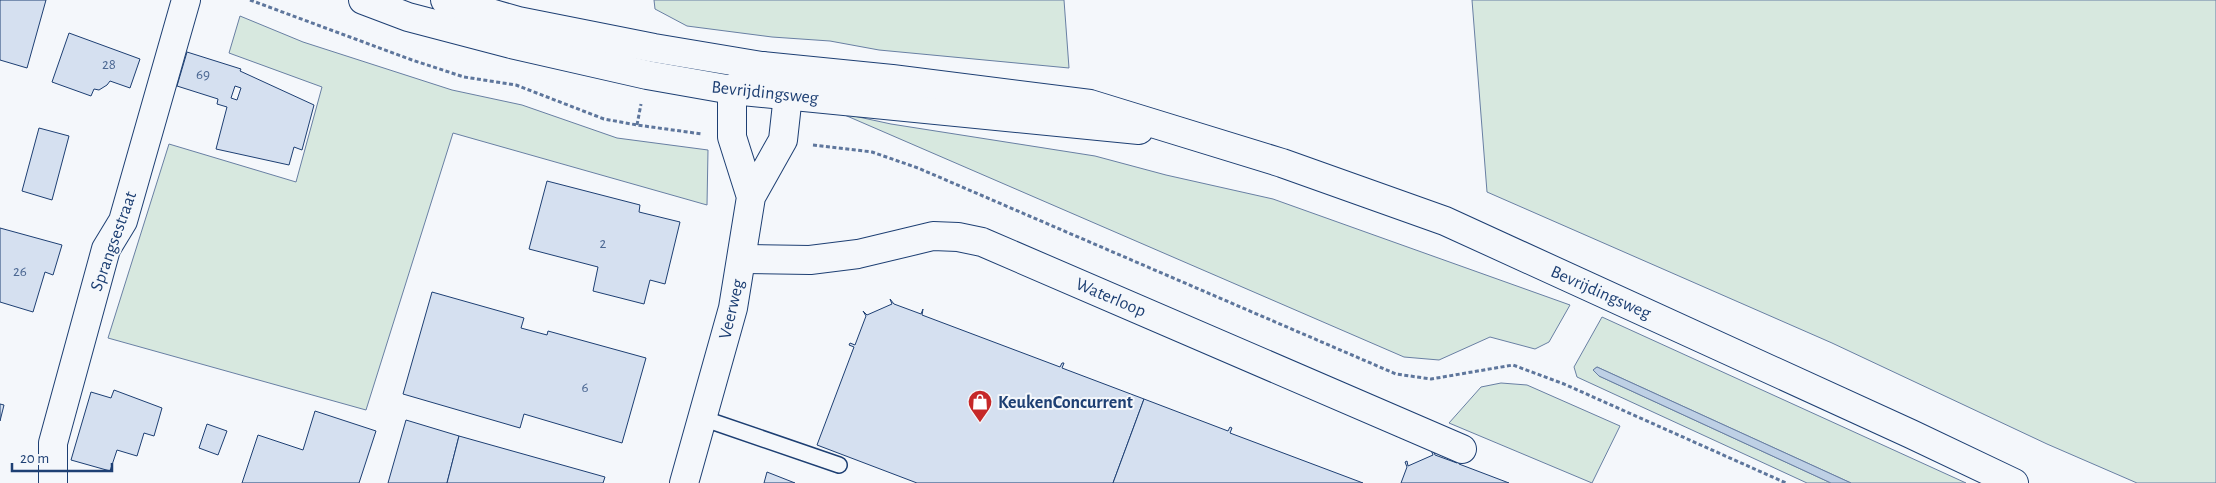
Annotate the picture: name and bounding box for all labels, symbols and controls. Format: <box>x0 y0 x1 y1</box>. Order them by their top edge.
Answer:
house number: 28 <box>102 57 116 72</box>
house number: 69 <box>196 67 210 82</box>
street label: Bevrijdingsweg <box>710 78 820 108</box>
street label: Sprangsestraat <box>88 189 140 294</box>
house number: 2 <box>600 236 607 251</box>
street label: Bevrijdingsweg <box>1548 263 1654 323</box>
house number: 26 <box>13 264 27 279</box>
street label: Waterloop <box>1073 275 1148 321</box>
street label: Veerweg <box>716 277 748 341</box>
house number: 6 <box>581 380 589 395</box>
shop icon: KeukenConcurrent <box>967 389 993 423</box>
place label: KeukenConcurrent <box>998 394 1133 412</box>
scale bar <box>12 440 112 472</box>
text: 20 m <box>20 451 49 466</box>

